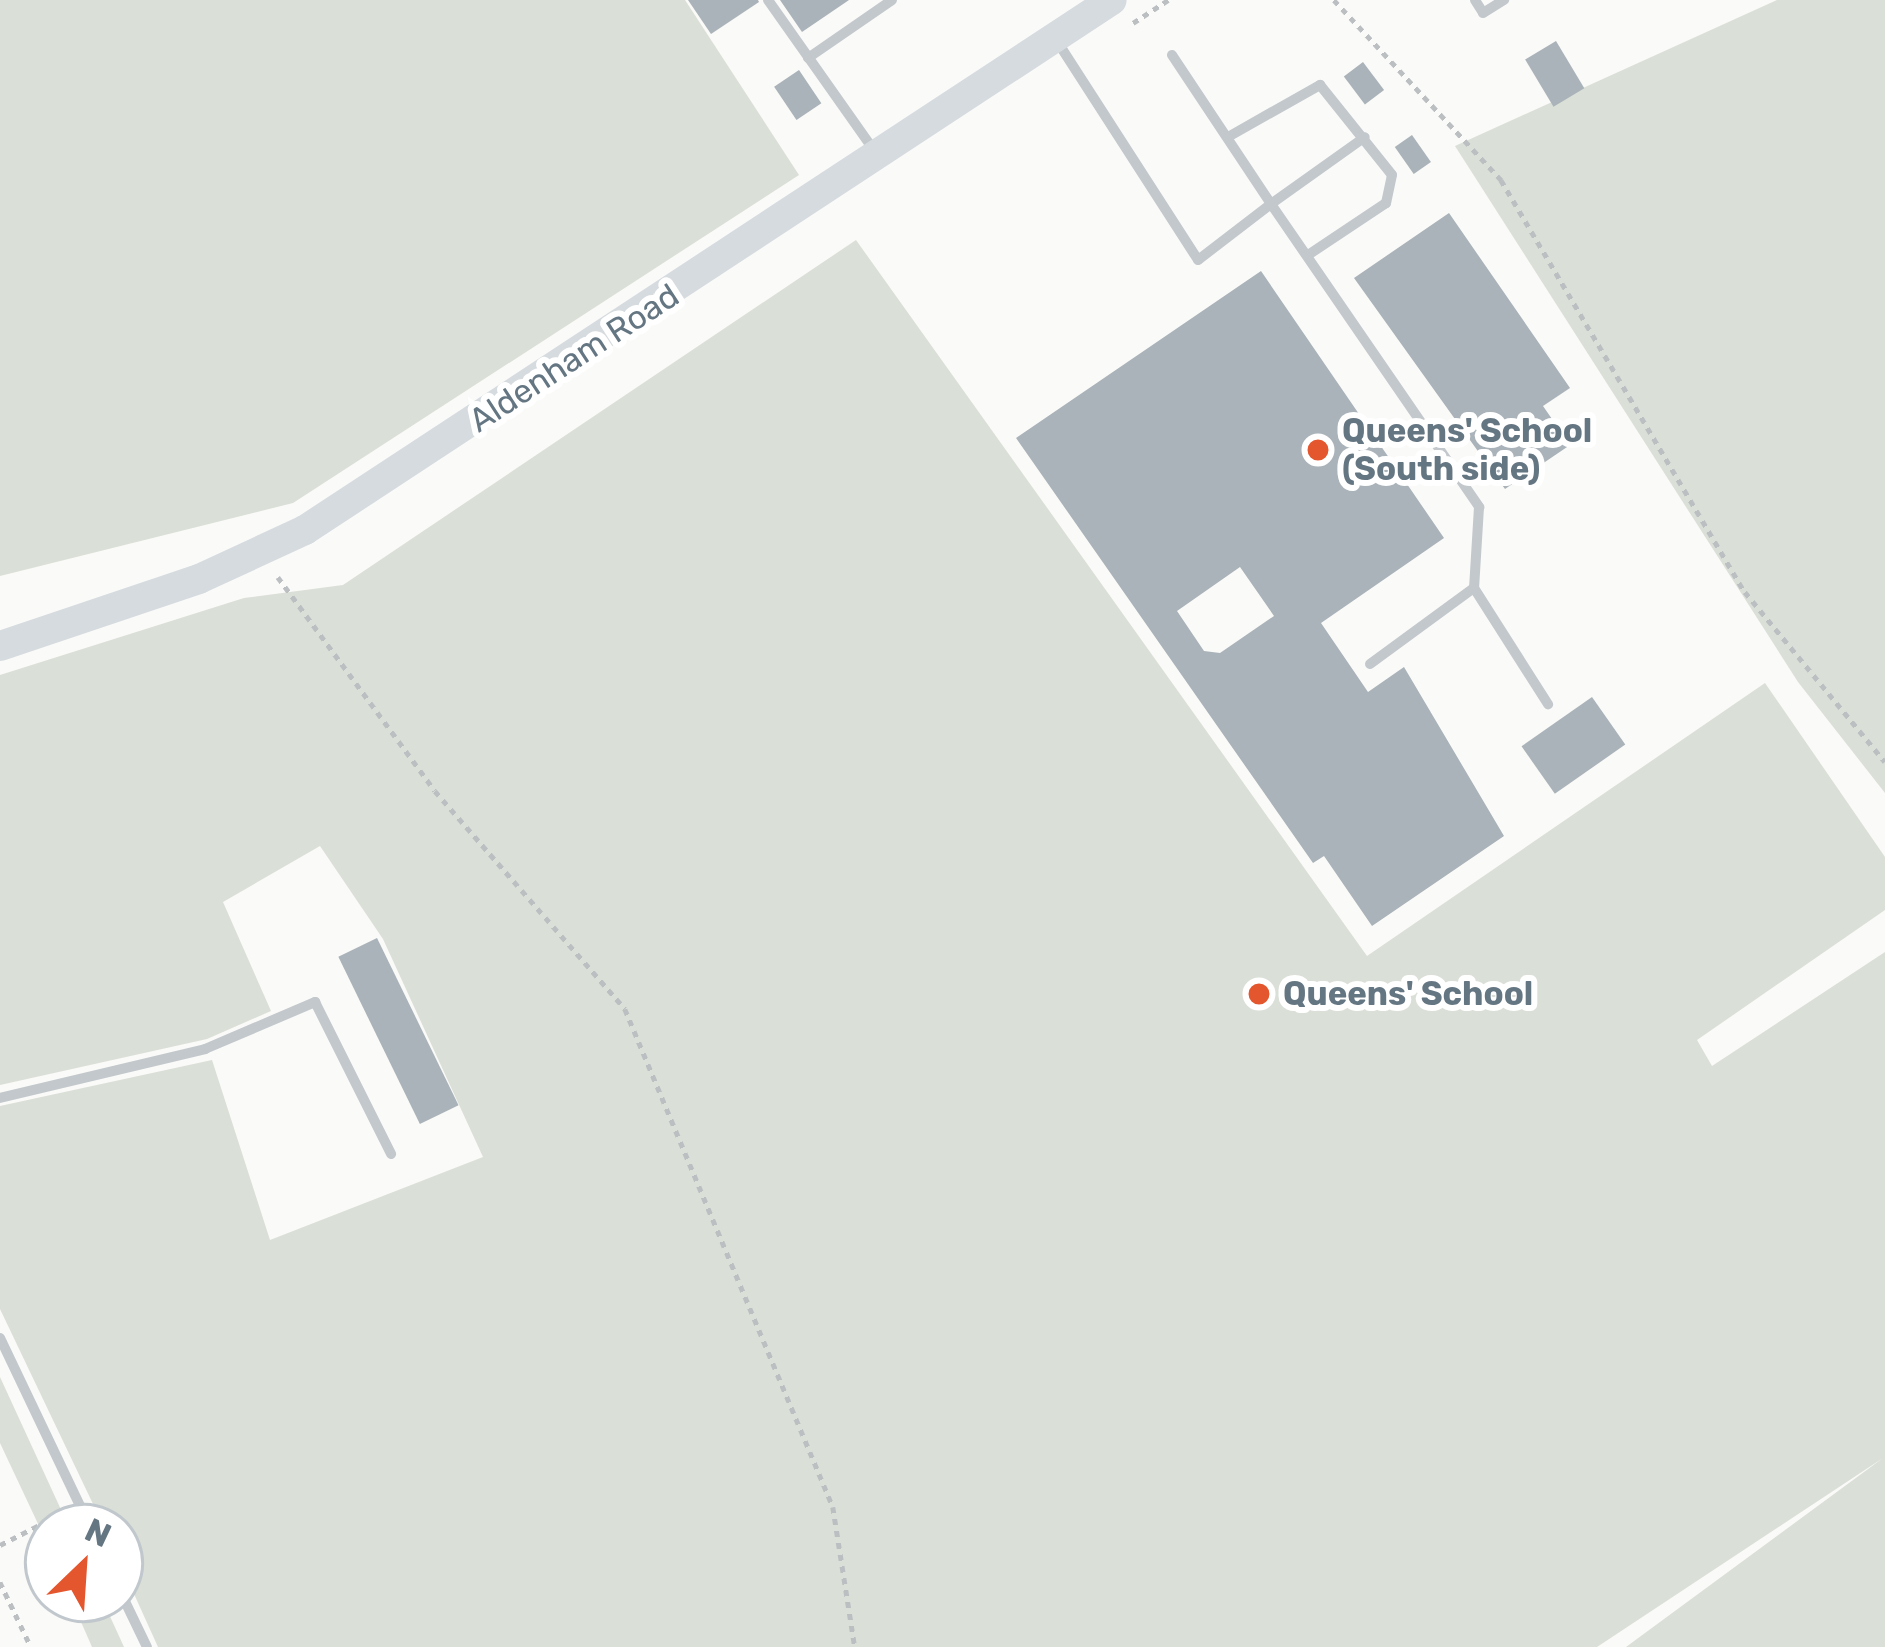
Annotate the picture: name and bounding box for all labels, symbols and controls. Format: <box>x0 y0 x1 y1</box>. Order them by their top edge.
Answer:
street label: Aldenham Road <box>462 275 686 441</box>
place label: Queens' School (South side) <box>1342 411 1592 489</box>
marker: Queens' School (South side) <box>1305 437 1331 463</box>
place label: Queens' School <box>1283 974 1533 1014</box>
marker: Queens' School <box>1246 981 1272 1007</box>
north arrow <box>24 1503 144 1623</box>
text: N <box>79 1510 117 1555</box>

